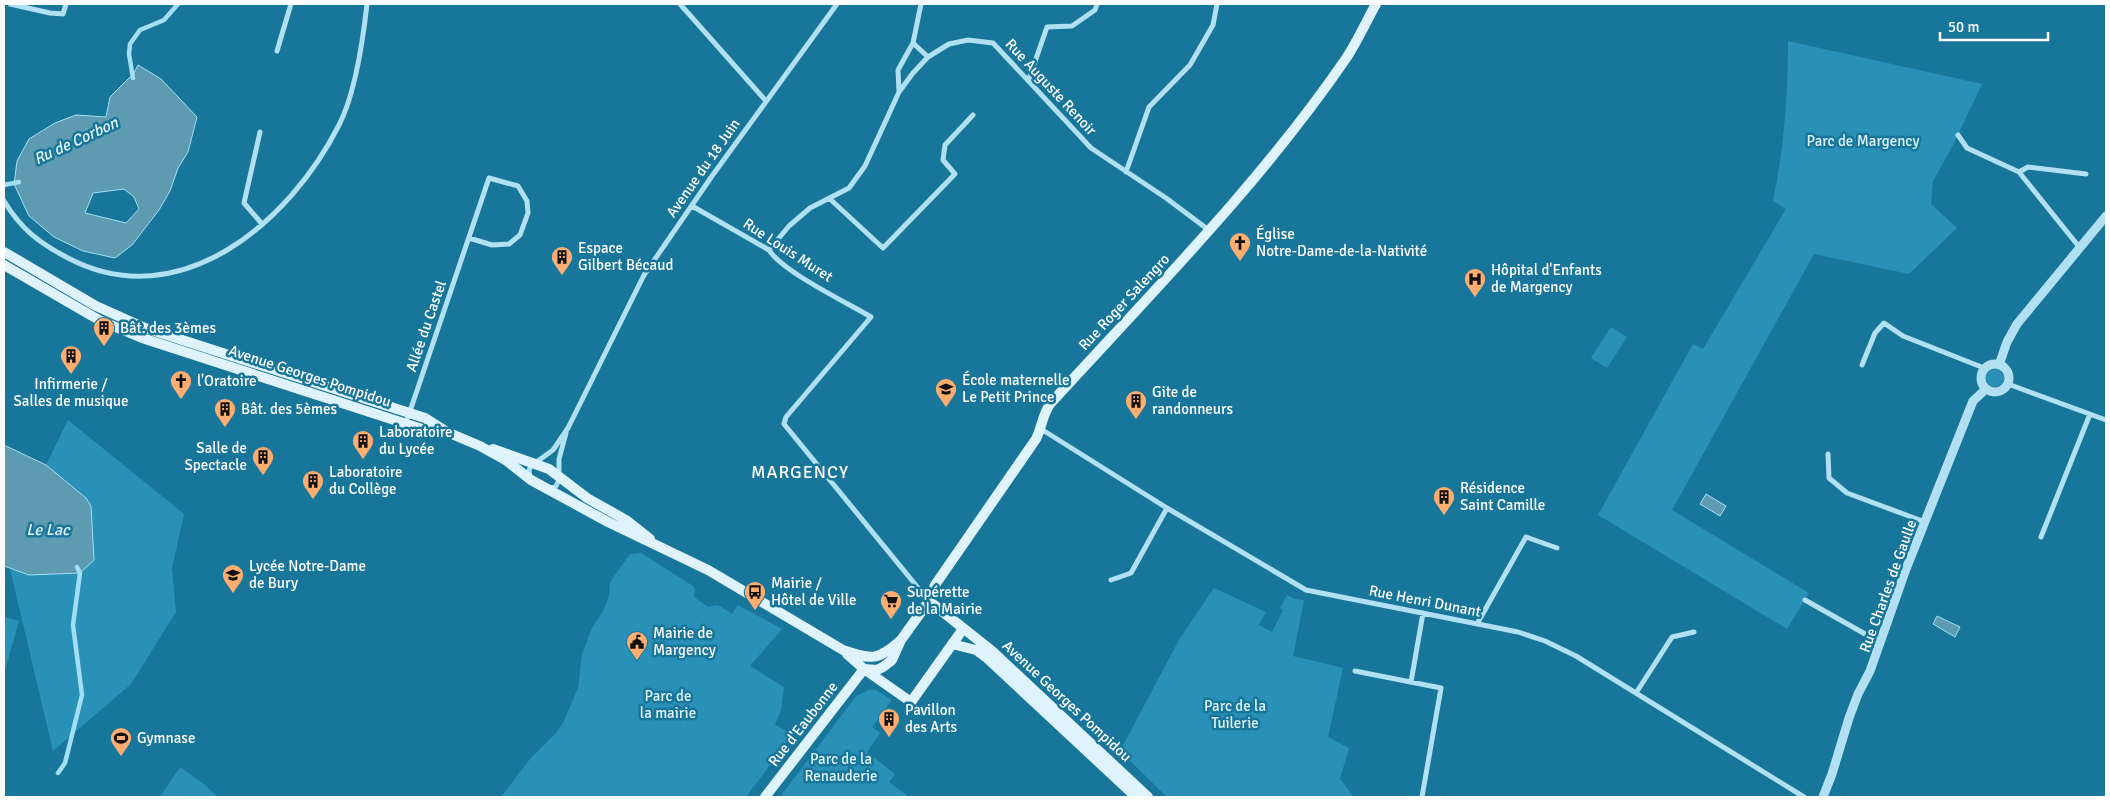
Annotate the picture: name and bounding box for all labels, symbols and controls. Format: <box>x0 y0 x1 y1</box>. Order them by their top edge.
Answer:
scale bar <box>1940 10 2048 42</box>
text: 50 m <box>1948 18 1979 36</box>
street label: Rue Auguste Renoir <box>1002 35 1101 139</box>
water label: Ru de Corbon <box>31 112 123 169</box>
street label: Avenue du 18 Juin <box>662 115 744 221</box>
park label: Parc de Margency <box>1807 132 1919 150</box>
street label: Rue Louis Muret <box>740 214 836 286</box>
place label: Église Notre-Dame-de-la-Nativité <box>1256 224 1427 260</box>
church icon: Église Notre-Dame-de-la-Nativité <box>1228 231 1252 262</box>
place label: Espace Gilbert Bécaud <box>578 239 673 274</box>
building icon: Espace Gilbert Bécaud <box>550 245 574 276</box>
street label: Rue Roger Salengro <box>1075 250 1173 354</box>
place label: Hôpital d'Enfants de Margency <box>1491 261 1602 296</box>
hospital icon: Hôpital d'Enfants de Margency <box>1463 267 1487 298</box>
street label: Allée du Castel <box>402 278 450 374</box>
building icon: Bât. des 3èmes <box>92 316 116 347</box>
place label: Bât. des 3èmes <box>120 319 216 337</box>
street label: Avenue Georges Pompidou <box>227 341 393 411</box>
building icon: Infirmerie / Salles de musique <box>59 344 83 375</box>
church icon: l'Oratoire <box>169 369 193 400</box>
place label: École maternelle Le Petit Prince <box>962 370 1069 406</box>
place label: l'Oratoire <box>197 372 256 390</box>
place label: Infirmerie / Salles de musique <box>14 375 129 410</box>
school or university icon: École maternelle Le Petit Prince <box>934 377 958 408</box>
place label: Gite de randonneurs <box>1152 383 1234 418</box>
building icon: Gite de randonneurs <box>1124 389 1148 420</box>
building icon: Bât. des 5èmes <box>213 397 237 428</box>
place label: Bât. des 5èmes <box>241 400 337 418</box>
place label: Laboratoire du Lycée <box>379 423 453 458</box>
building icon: Laboratoire du Lycée <box>351 429 375 460</box>
place label: Salle de Spectacle <box>185 439 247 474</box>
building icon: Salle de Spectacle <box>251 445 275 476</box>
district label: MARGENCY <box>751 461 849 483</box>
place label: Laboratoire du Collège <box>329 463 403 498</box>
building icon: Laboratoire du Collège <box>301 469 325 500</box>
place label: Résidence Saint Camille <box>1460 479 1545 514</box>
building icon: Résidence Saint Camille <box>1432 485 1456 516</box>
street label: Rue Charles de Gaulle <box>1856 517 1920 655</box>
water label: Le Lac <box>26 520 71 540</box>
place label: Lycée Notre-Dame de Bury <box>249 557 366 592</box>
school or university icon: Lycée Notre-Dame de Bury <box>221 563 245 594</box>
place label: Mairie / Hôtel de Ville <box>771 574 857 609</box>
bus stop icon: Mairie / Hôtel de Ville <box>743 580 767 611</box>
street label: Rue Henri Dunant <box>1367 581 1483 621</box>
place label: Supérette de la Mairie <box>907 583 982 618</box>
supermarket icon: Supérette de la Mairie <box>879 589 903 620</box>
place label: Mairie de Margency <box>653 624 716 659</box>
public building icon: Mairie de Margency <box>625 630 649 661</box>
street label: Avenue Georges Pompidou <box>999 637 1135 765</box>
street label: Rue d'Eaubonne <box>764 678 842 770</box>
park label: Parc de la mairie <box>640 687 696 722</box>
park label: Parc de la Tuilerie <box>1204 697 1266 732</box>
place label: Pavillon des Arts <box>905 701 958 736</box>
building icon: Pavillon des Arts <box>877 707 901 738</box>
sports icon: Gymnase <box>109 726 133 757</box>
place label: Gymnase <box>137 729 195 747</box>
park label: Parc de la Renauderie <box>804 750 878 785</box>

